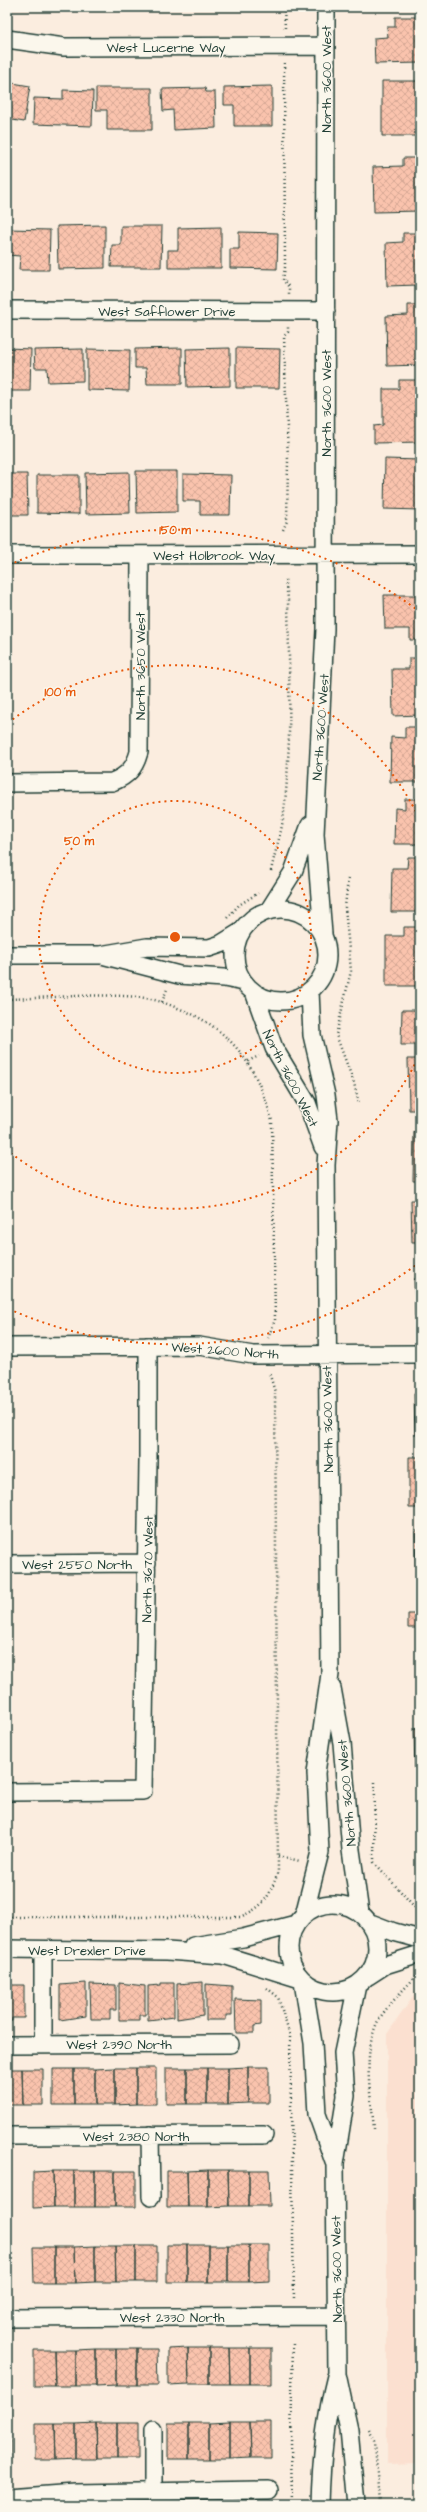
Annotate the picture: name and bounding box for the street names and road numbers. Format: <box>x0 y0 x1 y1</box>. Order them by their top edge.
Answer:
street label: North 3600 West <box>318 25 336 132</box>
street label: West Lucerne Way <box>107 39 226 58</box>
street label: West Safflower Drive <box>98 303 236 321</box>
street label: North 3600 West <box>318 349 336 456</box>
street label: West Holbrook Way <box>153 547 275 566</box>
street label: North 3650 West <box>132 611 150 720</box>
street label: North 3600 West <box>308 672 334 781</box>
street label: North 3600 West <box>258 1027 323 1131</box>
street label: West 2600 North <box>171 1338 280 1364</box>
street label: North 3600 West <box>318 1365 338 1473</box>
street label: North 3670 West <box>138 1515 158 1623</box>
street label: West 2550 North <box>22 1556 132 1574</box>
street label: North 3600 West <box>333 1738 361 1847</box>
street label: West Drexler Drive <box>28 1942 146 1960</box>
street label: West 2390 North <box>66 2036 172 2054</box>
street label: West 2380 North <box>83 2128 190 2146</box>
street label: North 3600 West <box>327 2215 347 2323</box>
street label: West 2330 North <box>120 2309 225 2327</box>

